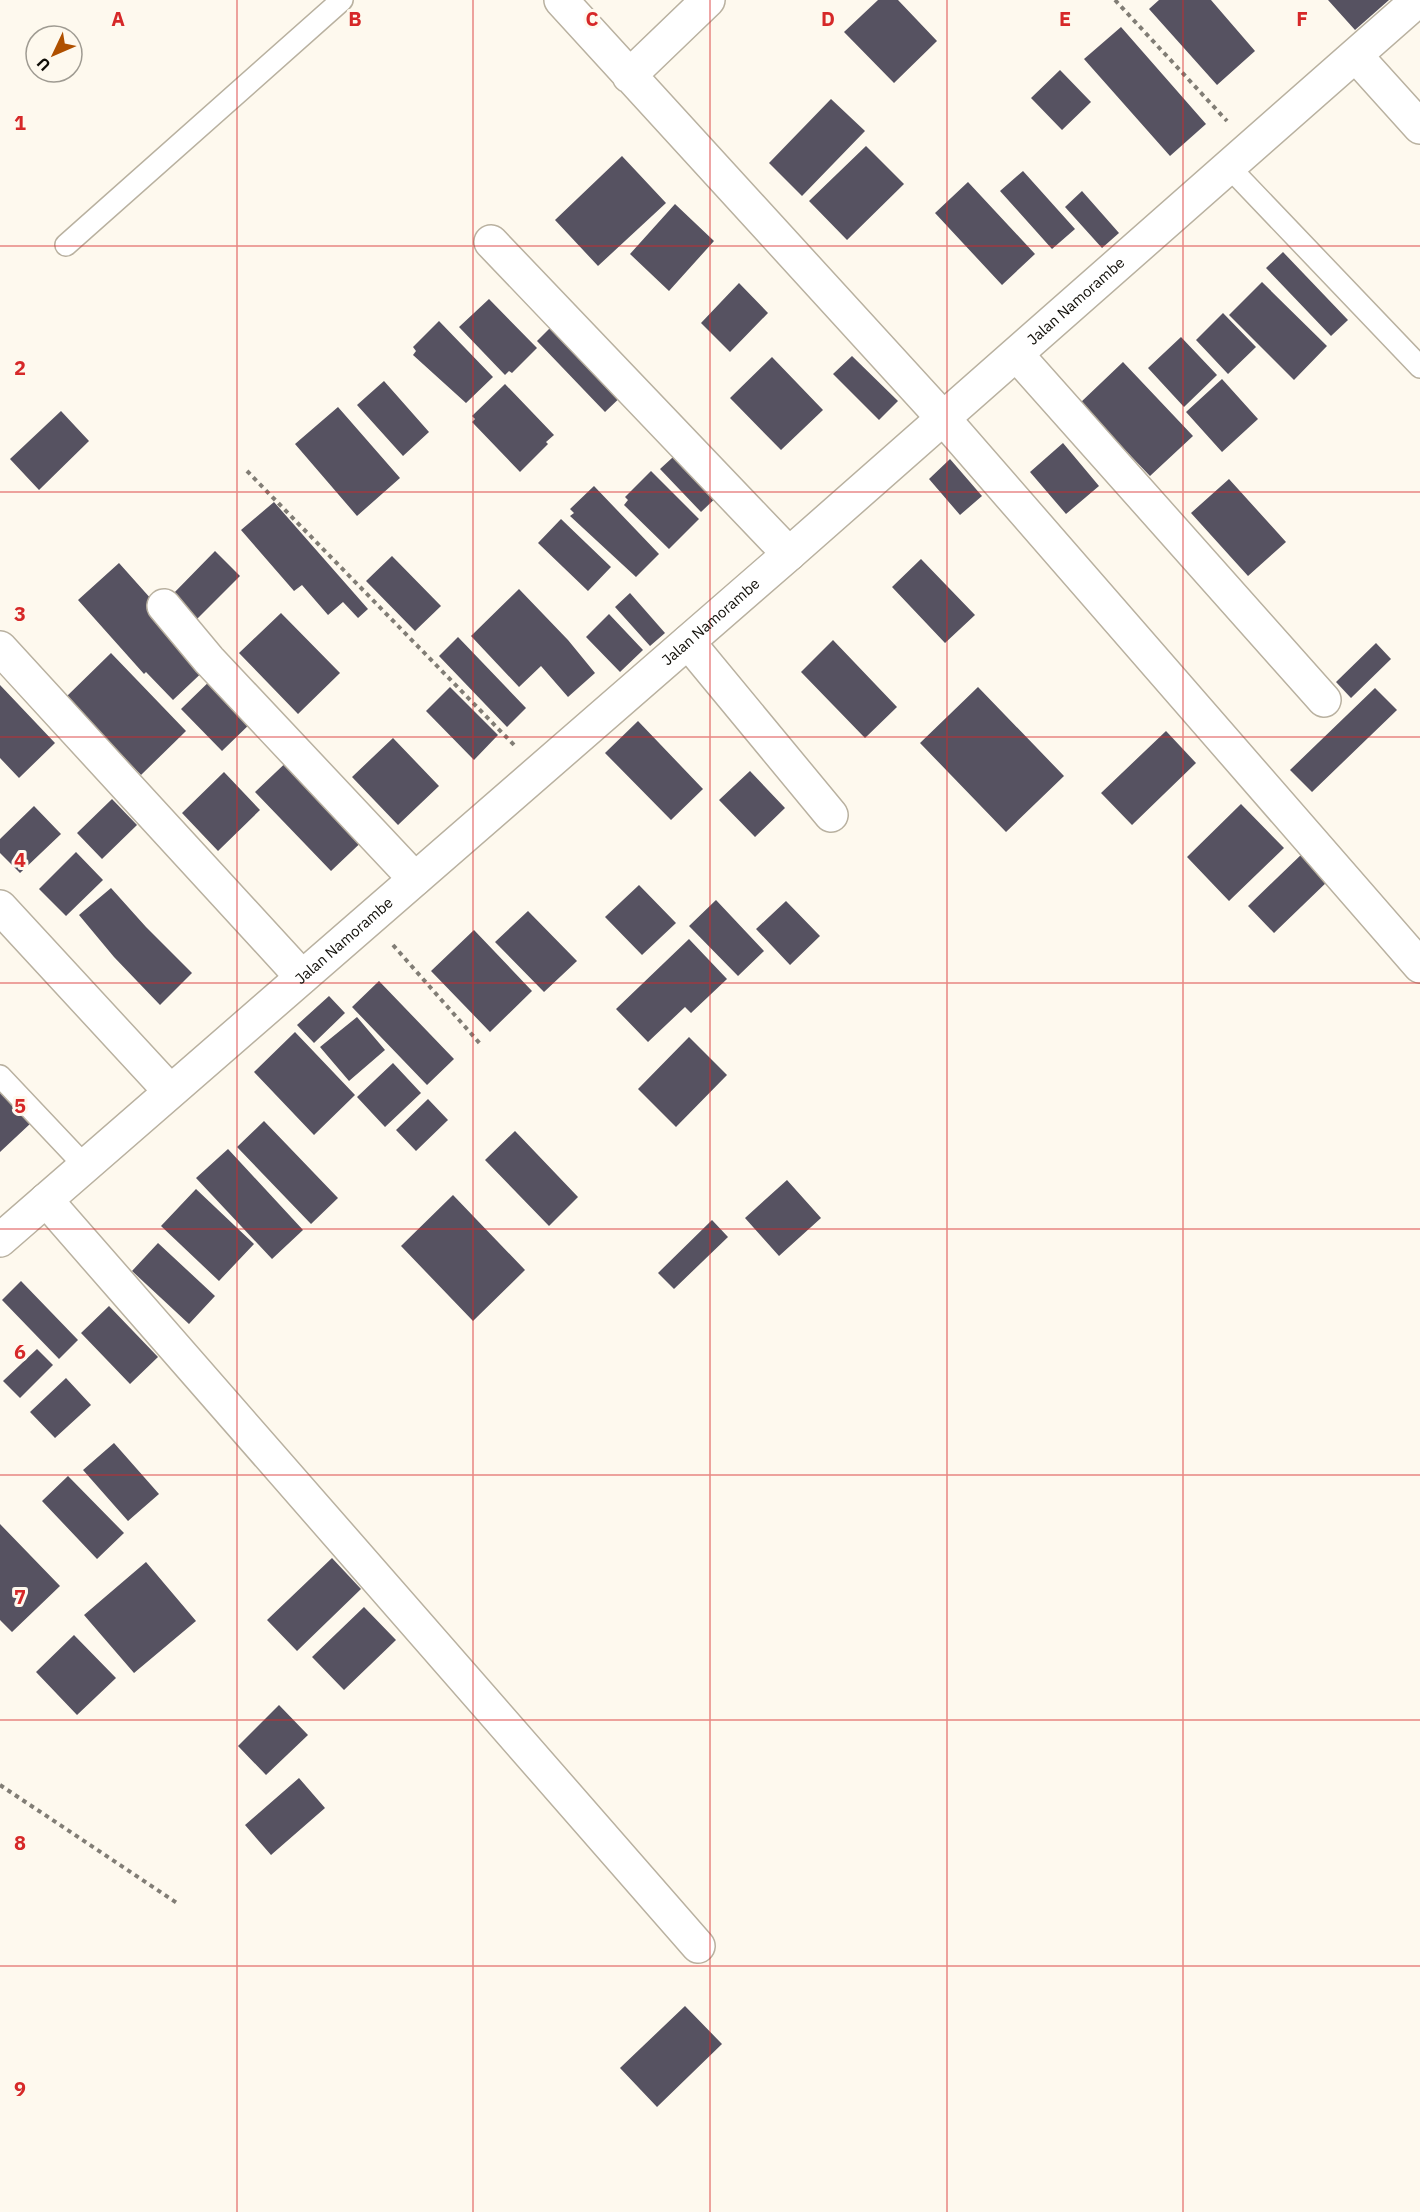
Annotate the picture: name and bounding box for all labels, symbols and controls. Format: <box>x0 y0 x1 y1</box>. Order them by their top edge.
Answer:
text: A <box>111 5 125 32</box>
text: B <box>348 5 362 32</box>
text: C <box>585 5 599 32</box>
text: D <box>821 5 835 32</box>
text: E <box>1059 5 1071 32</box>
text: F <box>1296 5 1308 32</box>
north arrow <box>24 24 84 84</box>
text: U <box>32 53 54 75</box>
text: 1 <box>14 109 26 136</box>
street label: Jalan Namorambe <box>1023 253 1128 349</box>
text: 2 <box>14 354 26 381</box>
street label: Jalan Namorambe <box>658 574 763 669</box>
text: 3 <box>14 600 26 627</box>
text: 4 <box>14 846 26 873</box>
street label: Jalan Namorambe <box>291 893 397 988</box>
text: 5 <box>14 1092 26 1119</box>
text: 6 <box>14 1338 26 1365</box>
text: 7 <box>14 1583 26 1610</box>
text: 8 <box>14 1829 26 1856</box>
text: 9 <box>14 2075 26 2102</box>

